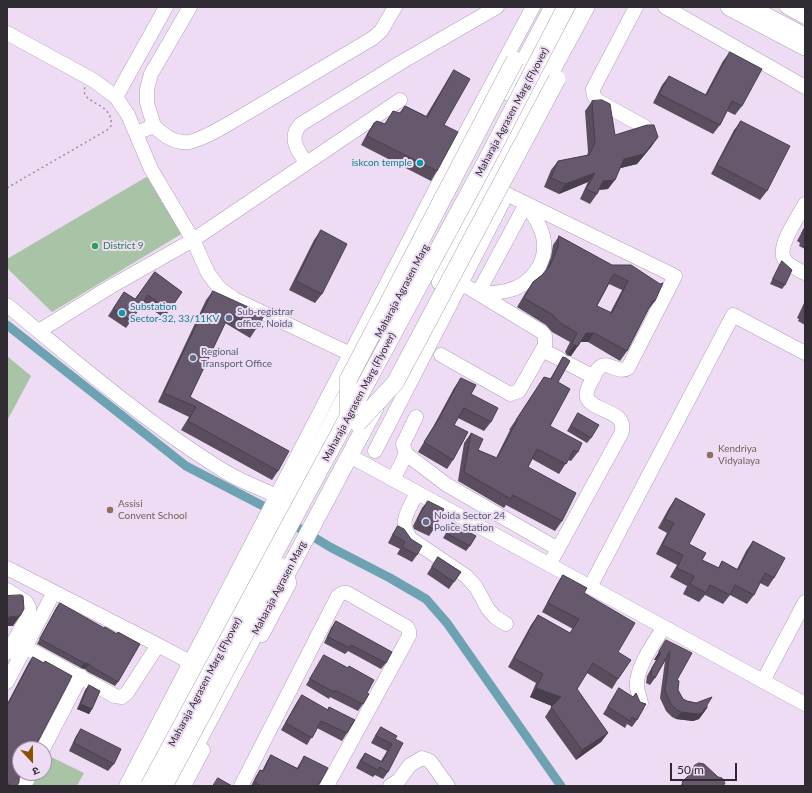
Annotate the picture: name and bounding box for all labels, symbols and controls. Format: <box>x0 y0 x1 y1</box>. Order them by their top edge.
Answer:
street label: Maharaja Agrasen Marg (Flyover) <box>473 45 551 179</box>
place label: iskcon temple <box>352 157 412 169</box>
marker: iskcon temple <box>415 158 425 168</box>
place label: District 9 <box>103 240 144 252</box>
marker: District 9 <box>90 241 100 251</box>
street label: Maharaja Agrasen Marg <box>372 242 432 340</box>
place label: Substation Sector-32, 33/11KV <box>130 301 219 324</box>
place label: Sub-registrar office, Noida <box>237 306 294 330</box>
marker: Substation Sector-32, 33/11KV <box>117 308 127 318</box>
marker: Sub-registrar office, Noida <box>224 313 234 323</box>
street label: Maharaja Agrasen Marg (Flyover) <box>320 330 398 464</box>
place label: Regional Transport Office <box>201 346 272 370</box>
marker: Regional Transport Office <box>188 353 198 363</box>
place label: Kendriya Vidyalaya <box>718 443 760 466</box>
marker: Kendriya Vidyalaya <box>705 450 715 460</box>
place label: Assisi Convent School <box>118 498 187 522</box>
marker: Assisi Convent School <box>105 505 115 515</box>
place label: Noida Sector 24 Police Station <box>434 510 505 534</box>
marker: Noida Sector 24 Police Station <box>421 517 431 527</box>
street label: Maharaja Agrasen Marg <box>249 539 309 637</box>
street label: Maharaja Agrasen Marg (Flyover) <box>166 615 244 749</box>
north arrow <box>12 741 52 781</box>
scale bar <box>672 755 739 781</box>
text: 50 m <box>677 762 704 777</box>
text: उ <box>31 764 42 779</box>

